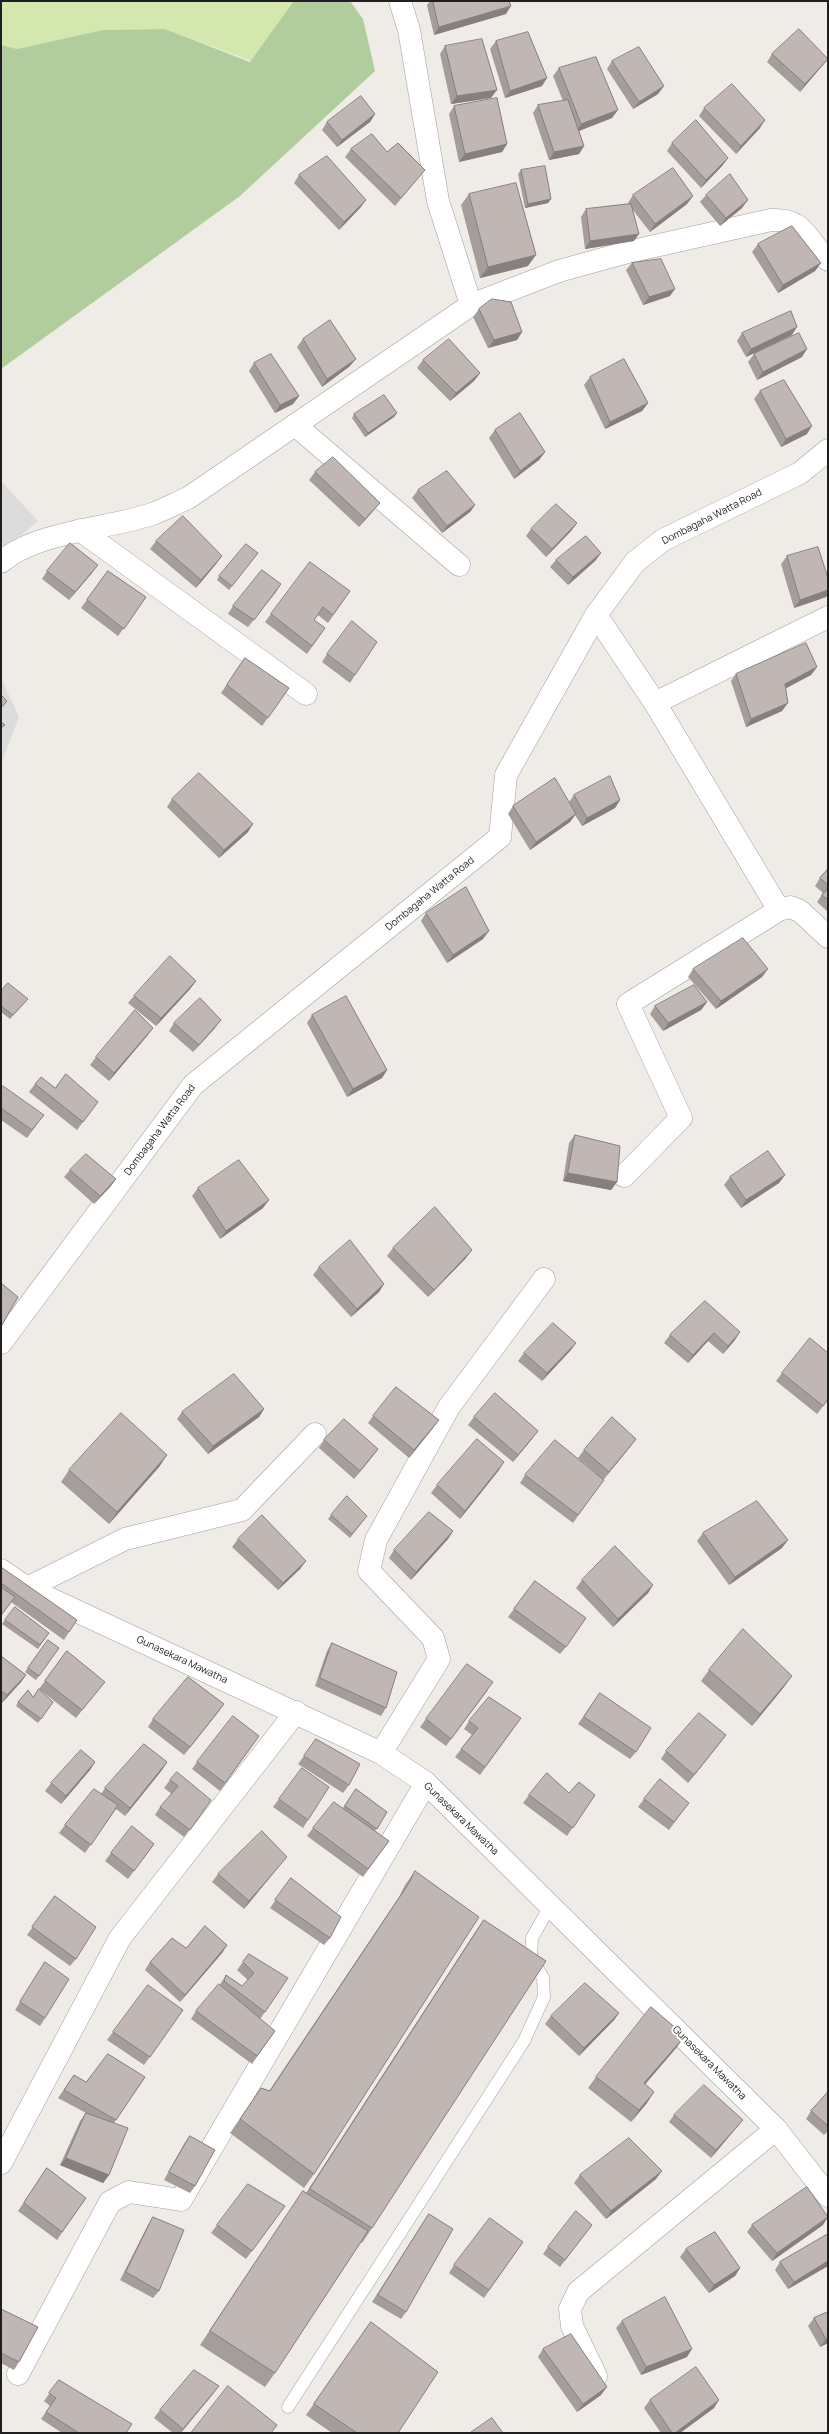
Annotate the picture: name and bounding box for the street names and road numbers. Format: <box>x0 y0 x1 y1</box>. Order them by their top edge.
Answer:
street label: Dombagaha Watta Road <box>660 487 764 547</box>
street label: Dombagaha Watta Road <box>383 855 477 933</box>
street label: Dombagaha Watta Road <box>122 1082 198 1178</box>
street label: Gunasekara Mawatha <box>134 1634 230 1686</box>
street label: Gunasekara Mawatha <box>421 1780 501 1858</box>
street label: Gunasekara Mawatha <box>670 2024 748 2102</box>

